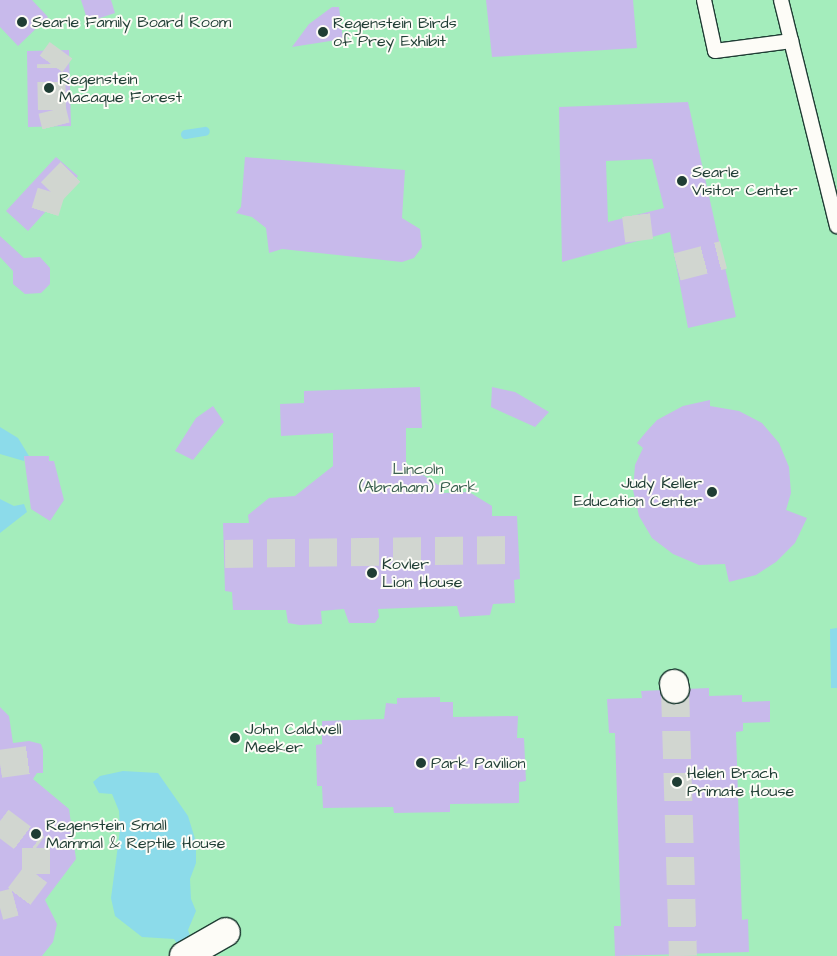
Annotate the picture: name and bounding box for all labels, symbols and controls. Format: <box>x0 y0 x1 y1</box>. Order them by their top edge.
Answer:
place label: Searle Family Board Room <box>32 12 231 32</box>
place label: Regenstein Birds of Prey Exhibit <box>333 13 457 51</box>
marker: Searle Family Board Room <box>16 16 28 28</box>
marker: Regenstein Birds of Prey Exhibit <box>317 26 329 38</box>
place label: Regenstein Macaque Forest <box>59 69 182 107</box>
marker: Regenstein Macaque Forest <box>43 82 55 94</box>
place label: Searle Visitor Center <box>692 162 798 200</box>
marker: Searle Visitor Center <box>676 175 688 187</box>
park label: Lincoln (Abraham) Park <box>359 459 477 497</box>
place label: Judy Keller Education Center <box>574 473 702 511</box>
marker: Judy Keller Education Center <box>706 486 718 498</box>
place label: Kovler Lion House <box>382 554 462 592</box>
marker: Kovler Lion House <box>366 567 378 579</box>
place label: John Caldwell Meeker <box>245 719 342 757</box>
marker: John Caldwell Meeker <box>229 732 241 744</box>
place label: Park Pavilion <box>431 753 525 773</box>
marker: Park Pavilion <box>415 757 427 769</box>
place label: Helen Brach Primate House <box>687 763 794 801</box>
marker: Helen Brach Primate House <box>671 776 683 788</box>
place label: Regenstein Small Mammal & Reptile House <box>46 815 225 853</box>
marker: Regenstein Small Mammal & Reptile House <box>30 828 42 840</box>

